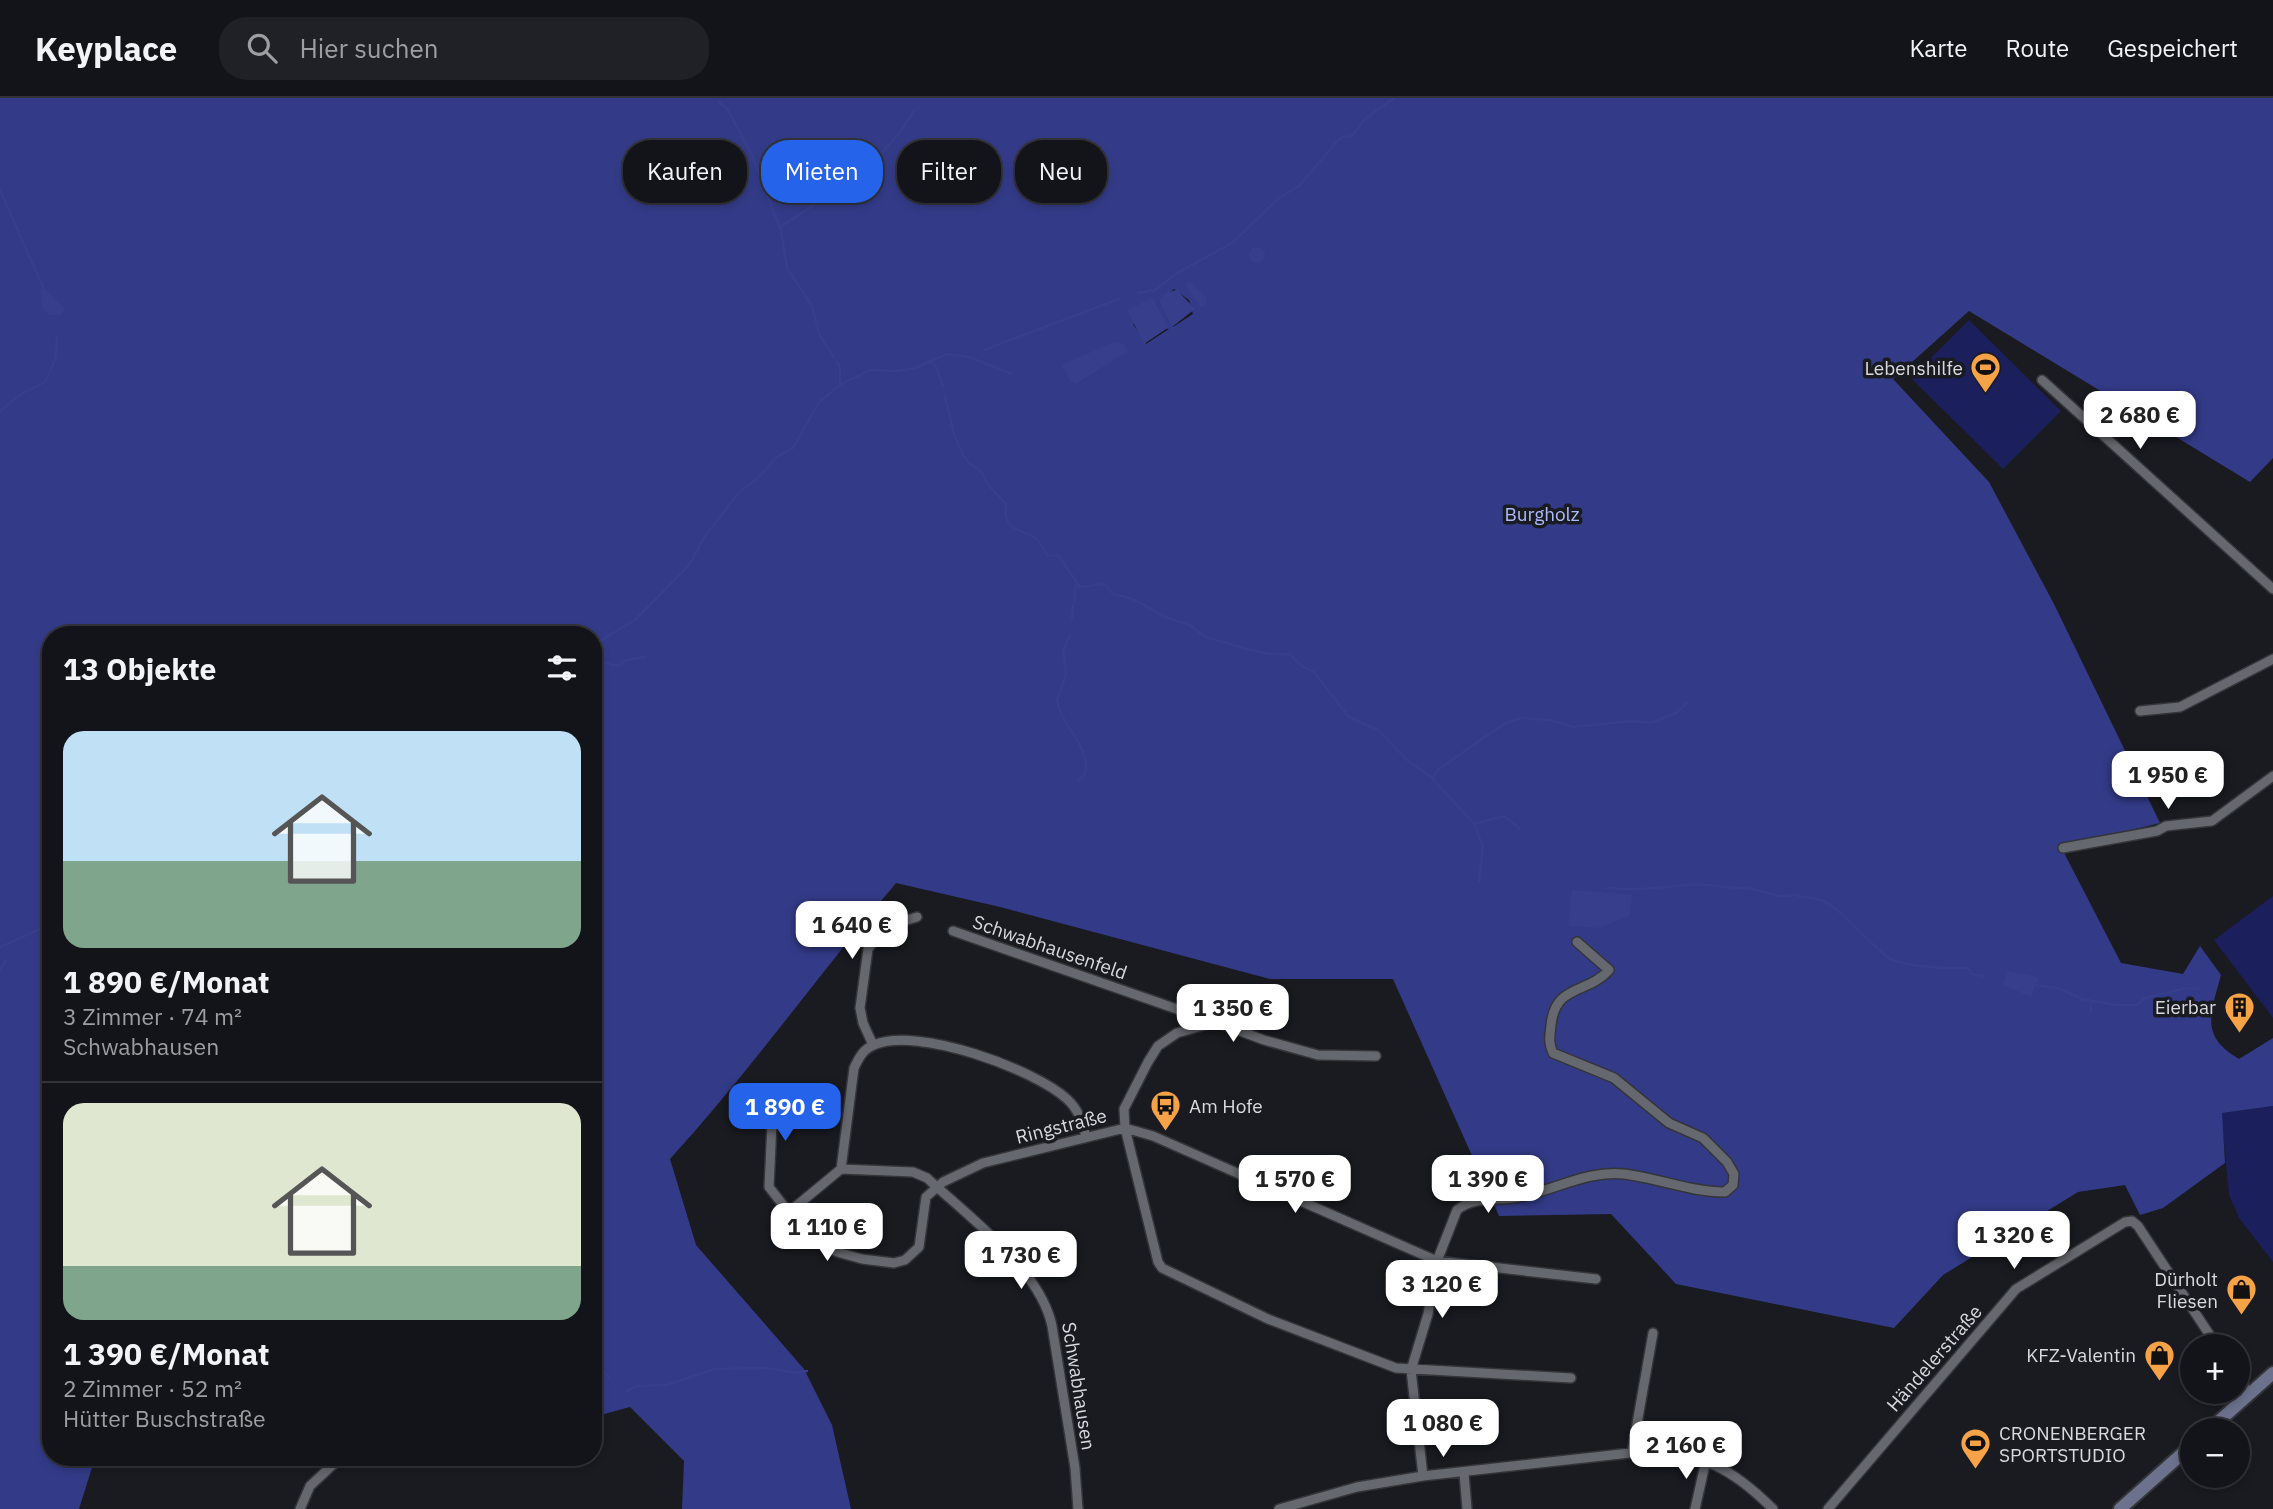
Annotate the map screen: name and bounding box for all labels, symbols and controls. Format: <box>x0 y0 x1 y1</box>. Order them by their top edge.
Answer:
search box <box>219 17 709 80</box>
text: Keyplace <box>35 27 177 70</box>
icon: search <box>243 29 281 67</box>
text: Hier suchen <box>299 31 439 65</box>
text: Karte <box>1909 32 1968 64</box>
text: Route <box>2006 32 2069 64</box>
text: Gespeichert <box>2107 32 2238 64</box>
chip: Kaufen <box>623 140 747 203</box>
chip: Mieten <box>761 140 883 203</box>
chip: Filter <box>897 140 1001 203</box>
chip: Neu <box>1015 140 1107 203</box>
sports icon: Lebenshilfe <box>1969 351 2003 395</box>
place label: Lebenshilfe <box>1865 356 1963 380</box>
pin: 2 680 € <box>2075 392 2205 451</box>
text: 2 680 € <box>2100 399 2180 429</box>
park label: Burgholz <box>1504 502 1580 526</box>
text: 13 Objekte <box>63 649 216 688</box>
icon: filters <box>543 649 581 687</box>
pin: 1 950 € <box>2103 752 2233 811</box>
text: 1 950 € <box>2128 759 2208 789</box>
icon: home <box>259 776 385 902</box>
pin: 1 640 € <box>787 902 917 961</box>
text: 1 640 € <box>812 909 892 939</box>
street label: Schwabhausenfeld <box>970 909 1130 985</box>
text: 1 890 €/Monat <box>63 962 270 1001</box>
pin: 1 350 € <box>1168 984 1298 1044</box>
building icon: Eierbar <box>2222 990 2256 1034</box>
text: 1 350 € <box>1193 992 1273 1022</box>
place label: Eierbar <box>2155 995 2216 1019</box>
text: 3 Zimmer · 74 m² <box>63 1001 242 1031</box>
text: Schwabhausen <box>63 1031 219 1061</box>
pin: 1 890 € <box>720 1084 850 1143</box>
bus stop icon: Am Hofe <box>1149 1089 1183 1133</box>
text: 1 890 € <box>745 1091 825 1121</box>
place label: Am Hofe <box>1189 1094 1263 1118</box>
street label: Ringstraße <box>1013 1103 1109 1149</box>
icon: home <box>259 1148 385 1274</box>
pin: 1 570 € <box>1230 1156 1360 1215</box>
pin: 1 390 € <box>1423 1156 1553 1215</box>
text: 1 570 € <box>1255 1163 1335 1193</box>
text: 1 390 € <box>1448 1163 1528 1193</box>
pin: 1 110 € <box>762 1204 892 1263</box>
text: 1 110 € <box>787 1211 867 1241</box>
pin: 1 320 € <box>1949 1212 2079 1271</box>
text: 1 320 € <box>1974 1219 2054 1249</box>
pin: 1 730 € <box>956 1232 1086 1291</box>
text: 1 730 € <box>981 1239 1061 1269</box>
pin: 3 120 € <box>1377 1260 1507 1320</box>
place label: Dürholt Fliesen <box>2154 1267 2218 1313</box>
text: 3 120 € <box>1402 1268 1482 1298</box>
shop icon: Dürholt Fliesen <box>2224 1273 2258 1317</box>
street label: Händelerstraße <box>1881 1300 1987 1416</box>
street label: Schwabhausen <box>1057 1320 1101 1452</box>
text: 1 390 €/Monat <box>63 1334 270 1373</box>
map controls <box>2180 1334 2250 1488</box>
button: + <box>2180 1334 2250 1404</box>
shop icon: KFZ-Valentin <box>2142 1338 2176 1382</box>
place label: KFZ-Valentin <box>2026 1343 2136 1367</box>
text: 2 Zimmer · 52 m² <box>63 1373 242 1403</box>
pin: 1 080 € <box>1378 1400 1508 1459</box>
text: Hütter Buschstraße <box>63 1403 266 1433</box>
text: 1 080 € <box>1403 1407 1483 1437</box>
button: − <box>2180 1418 2250 1488</box>
place label: CRONENBERGER SPORTSTUDIO <box>1999 1421 2146 1467</box>
pin: 2 160 € <box>1621 1422 1751 1481</box>
sports icon: CRONENBERGER SPORTSTUDIO <box>1959 1427 1993 1471</box>
text: 2 160 € <box>1646 1429 1726 1459</box>

